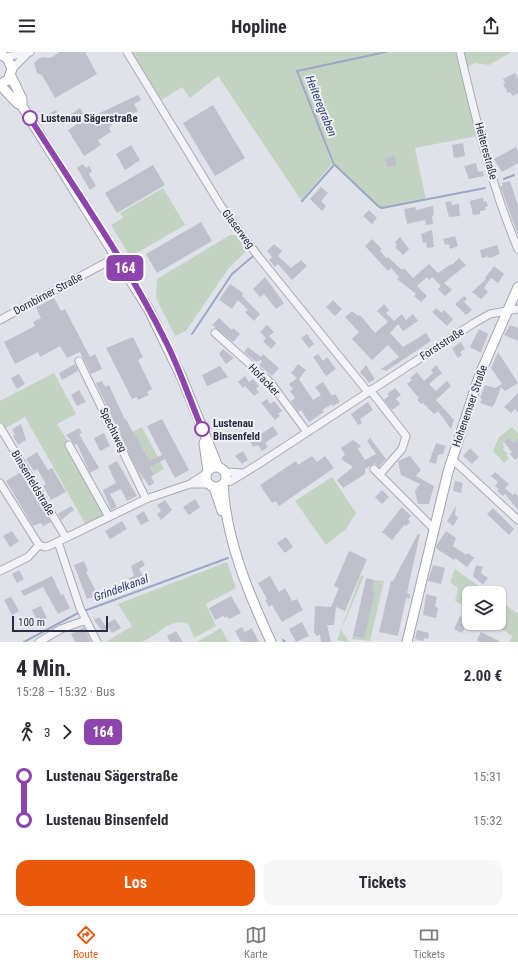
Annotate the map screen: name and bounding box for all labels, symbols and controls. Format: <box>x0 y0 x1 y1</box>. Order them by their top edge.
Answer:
icon: menu <box>16 15 38 37</box>
icon: share <box>480 15 502 37</box>
text: Hopline <box>231 16 287 37</box>
water label: Heiteregraben <box>302 73 340 139</box>
marker: Lustenau Sägerstraße <box>22 110 38 126</box>
place label: Lustenau Sägerstraße <box>41 112 138 125</box>
street label: Heiterestraße <box>472 121 500 181</box>
street label: Glaserweg <box>219 207 257 251</box>
line badge: 164 <box>102 255 148 281</box>
text: 164 <box>114 260 136 276</box>
street label: Dornbirner Straße <box>11 270 85 318</box>
street label: Forststraße <box>418 325 466 363</box>
street label: Hofacker <box>246 361 283 399</box>
street label: Hohenemser Straße <box>450 363 490 449</box>
street label: Spechtweg <box>97 406 129 454</box>
place label: Lustenau Binsenfeld <box>213 417 260 443</box>
marker: Lustenau Binsenfeld <box>194 421 210 437</box>
street label: Binsenfeldstraße <box>9 448 57 518</box>
water label: Grindelkanal <box>92 572 151 604</box>
map controls <box>462 586 506 630</box>
button: layers <box>462 586 506 630</box>
scale bar <box>12 614 108 633</box>
text: 100 m <box>18 616 45 629</box>
text: 4 Min. <box>16 656 72 681</box>
text: 2.00 € <box>464 667 502 685</box>
text: 15:28 – 15:32 · Bus <box>16 684 115 699</box>
icon: walk <box>16 721 38 743</box>
icon: forward <box>56 721 78 743</box>
text: 164 <box>92 724 114 740</box>
text: 3 <box>44 725 50 740</box>
text: Lustenau Sägerstraße <box>46 767 178 785</box>
text: 15:31 <box>473 769 502 784</box>
text: Lustenau Binsenfeld <box>46 811 168 829</box>
text: 15:32 <box>473 813 502 828</box>
button: Los <box>16 860 255 906</box>
button: Tickets <box>263 860 502 906</box>
tab: Route <box>73 924 98 961</box>
tab: Karte <box>244 924 267 961</box>
tab: Tickets <box>413 924 445 961</box>

